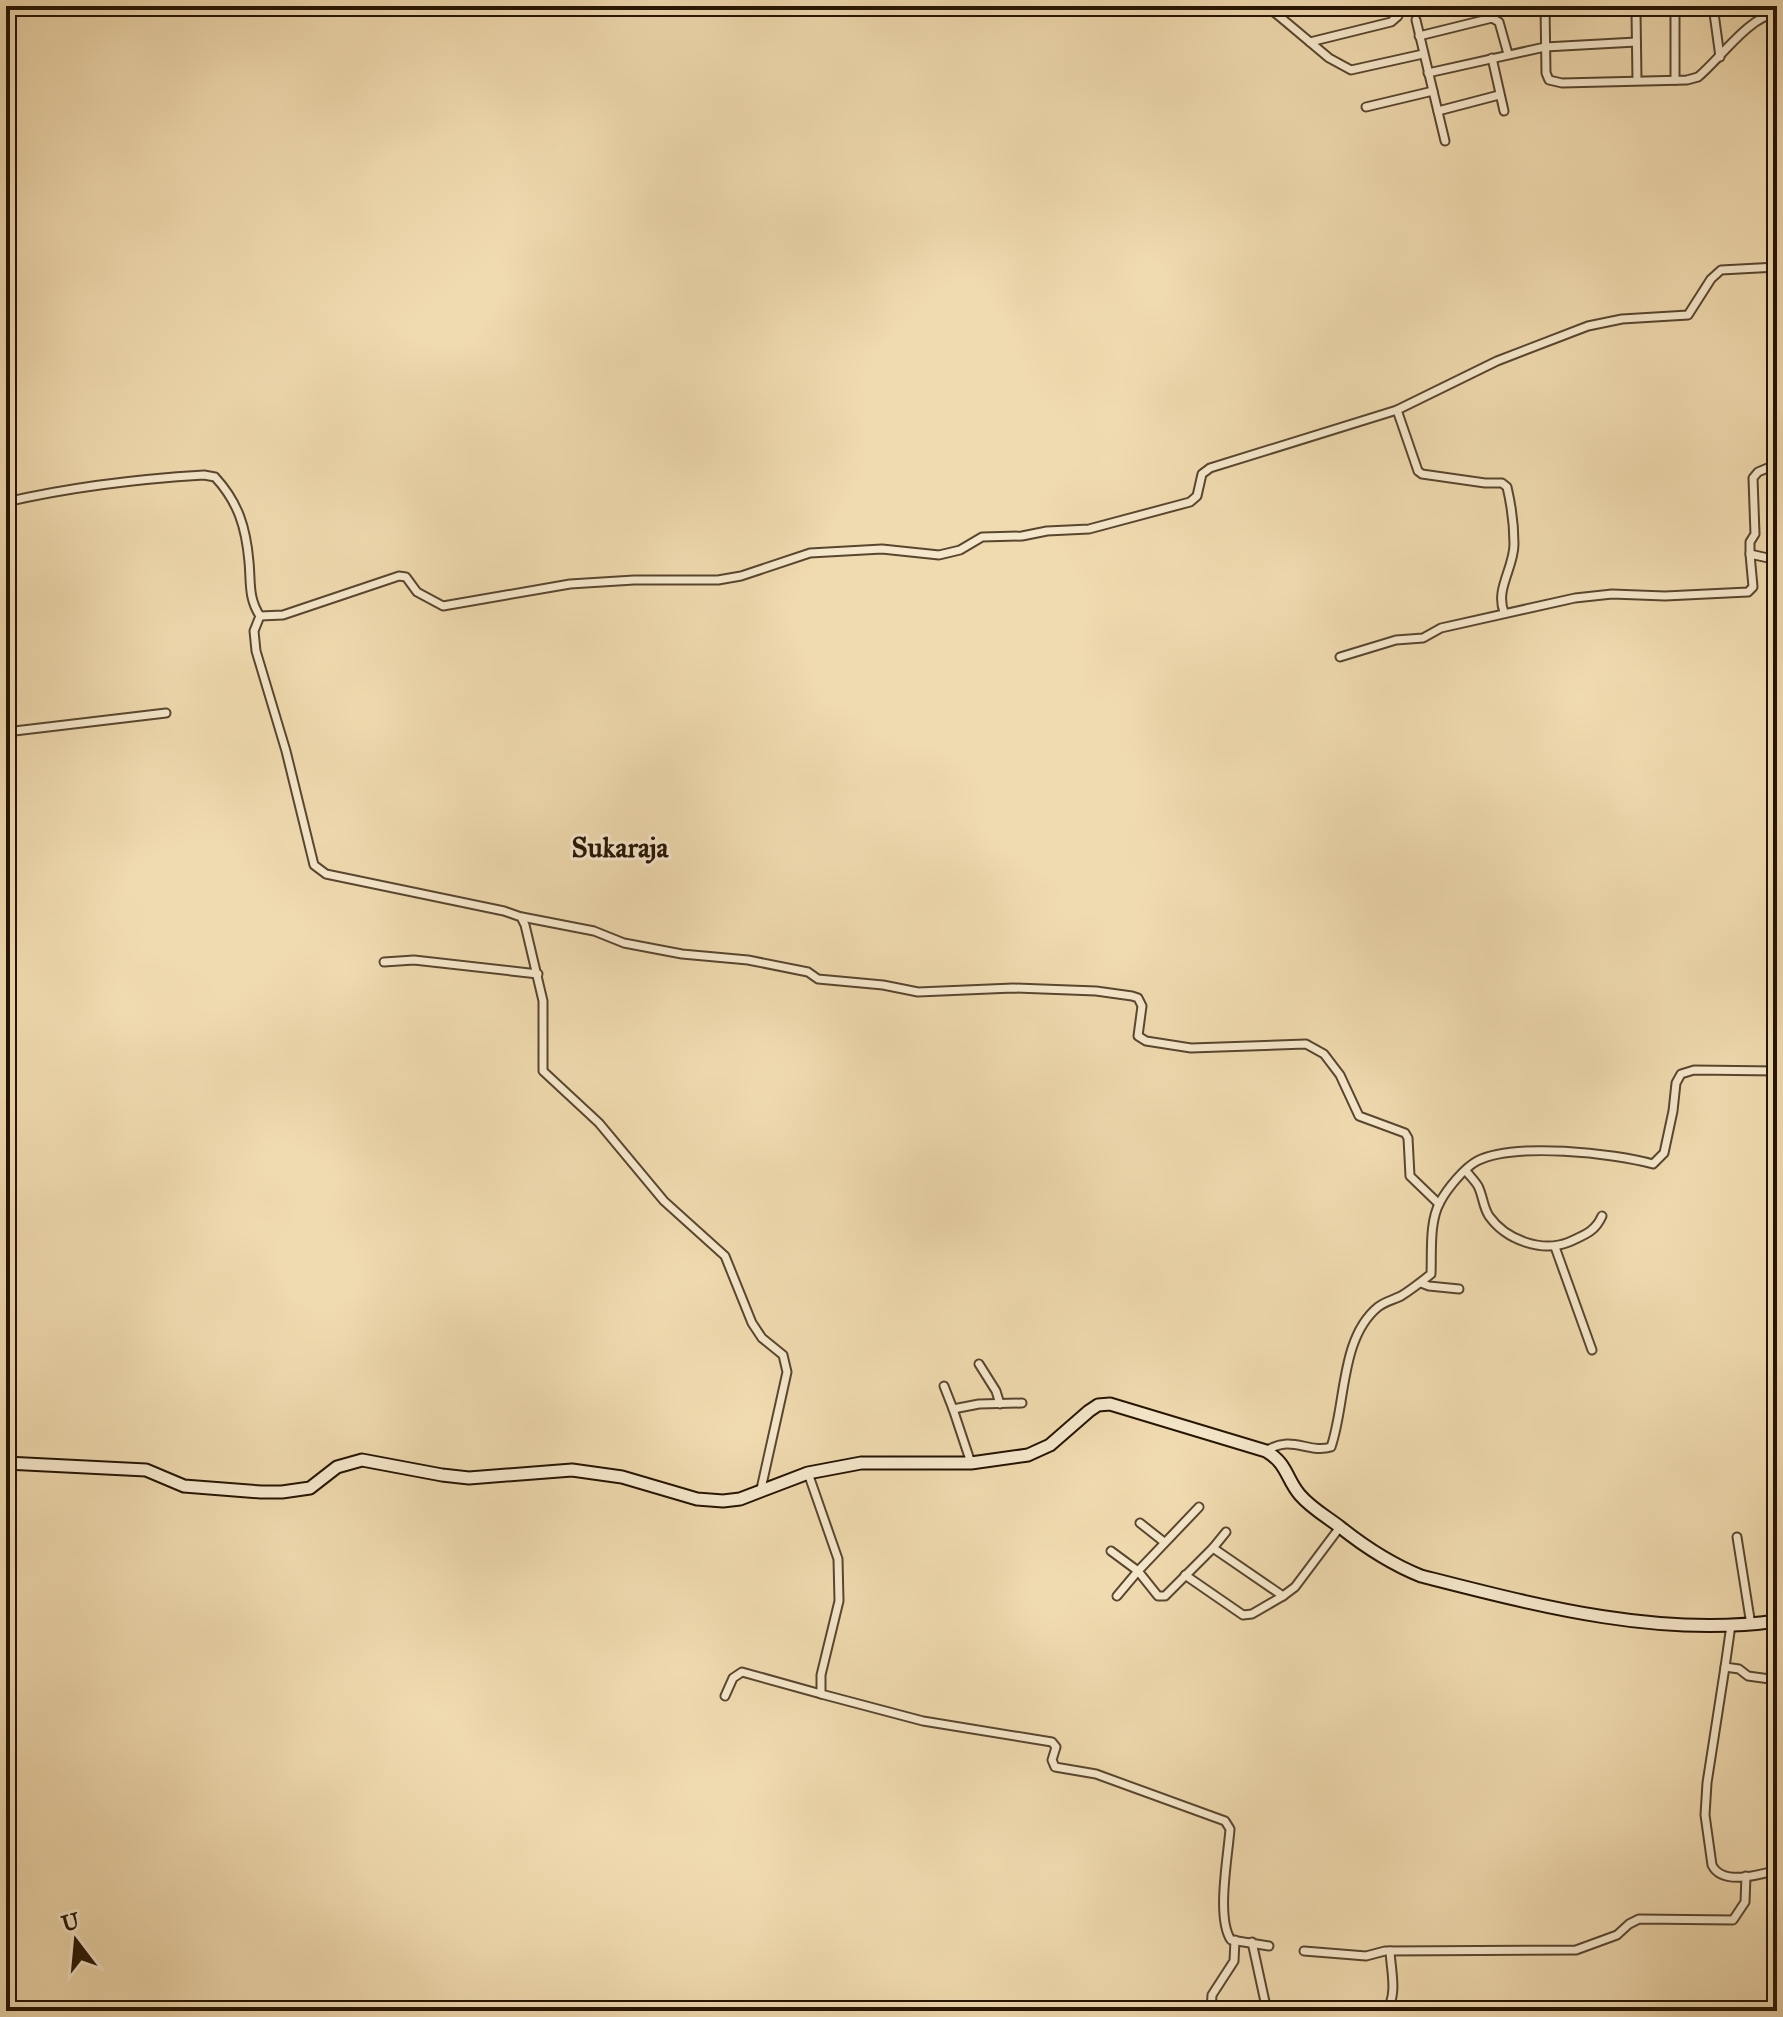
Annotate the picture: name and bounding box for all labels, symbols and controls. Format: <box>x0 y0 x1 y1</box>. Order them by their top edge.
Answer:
district label: Sukaraja <box>572 830 670 865</box>
north arrow <box>36 1901 116 1981</box>
text: U <box>59 1907 83 1938</box>

